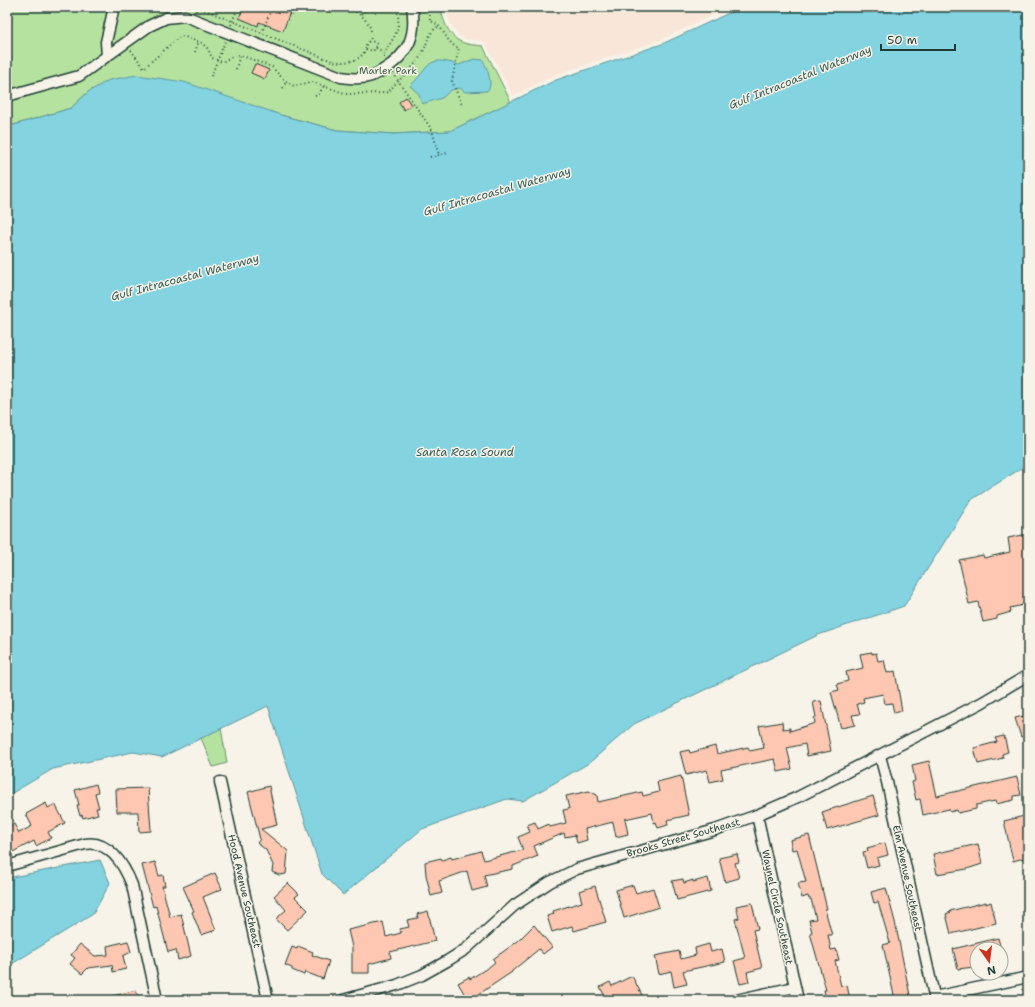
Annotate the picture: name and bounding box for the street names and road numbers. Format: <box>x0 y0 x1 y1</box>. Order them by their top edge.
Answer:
street label: Brooks Street Southeast <box>625 815 741 860</box>
street label: Elm Avenue Southeast <box>890 824 925 932</box>
street label: Hood Avenue Southeast <box>225 833 264 949</box>
street label: Waynel Circle Southeast <box>759 848 796 966</box>

